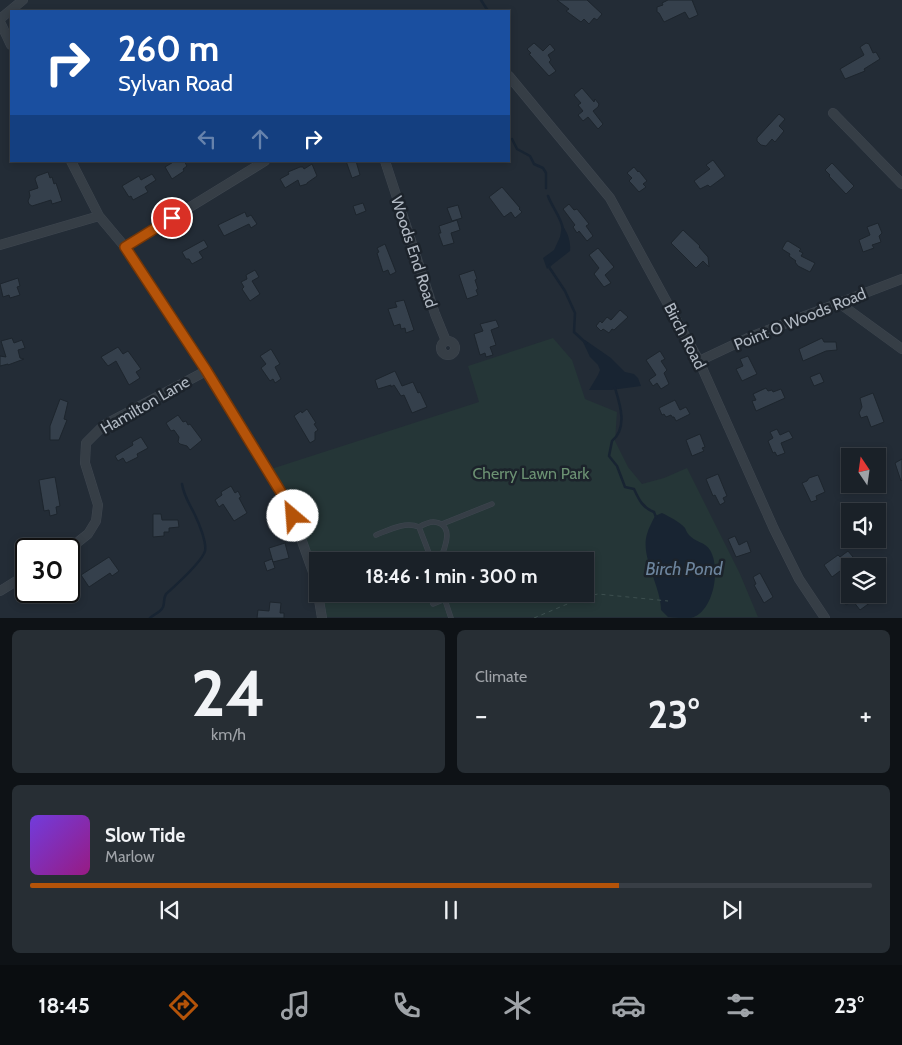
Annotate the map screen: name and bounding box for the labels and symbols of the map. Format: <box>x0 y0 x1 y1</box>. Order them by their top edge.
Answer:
street label: Woods End Road <box>387 194 441 310</box>
pin <box>151 197 193 239</box>
street label: Point O Woods Road <box>731 284 869 354</box>
street label: Birch Road <box>660 300 710 372</box>
street label: Hamilton Lane <box>97 372 193 438</box>
north arrow <box>841 448 886 492</box>
park label: Cherry Lawn Park <box>473 464 590 483</box>
position arrow <box>266 489 318 541</box>
speed limit sign: 30 <box>15 538 80 603</box>
water label: Birch Pond <box>645 558 723 580</box>

